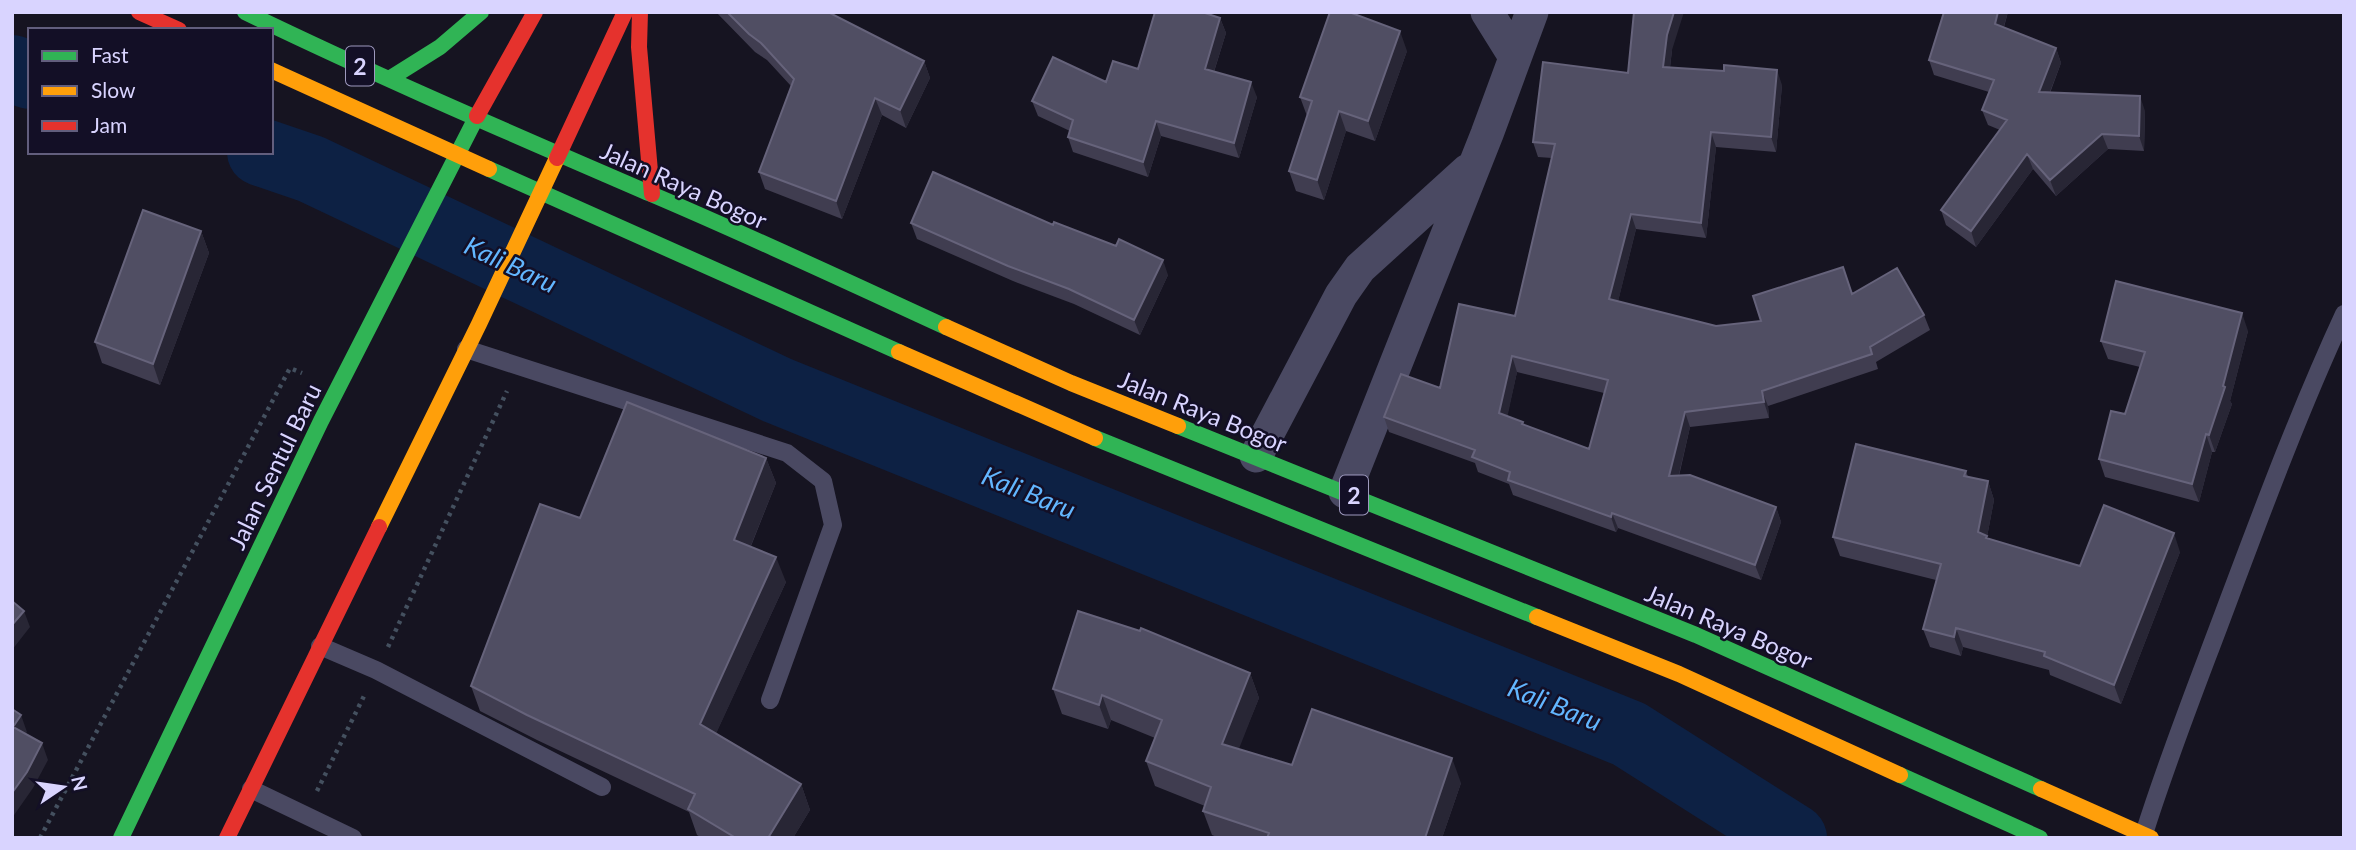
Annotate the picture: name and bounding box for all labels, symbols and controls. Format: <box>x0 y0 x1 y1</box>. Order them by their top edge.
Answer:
legend <box>28 28 273 154</box>
text: Fast <box>91 42 129 67</box>
road number: 2 <box>346 46 374 86</box>
text: Slow <box>91 77 136 102</box>
text: Jam <box>91 112 127 137</box>
street label: Jalan Raya Bogor <box>596 135 772 235</box>
water label: Kali Baru <box>460 229 562 299</box>
street label: Jalan Raya Bogor <box>1115 364 1292 458</box>
street label: Jalan Sentul Baru <box>221 378 327 554</box>
water label: Kali Baru <box>978 459 1080 525</box>
road number: 2 <box>1340 475 1368 514</box>
street label: Jalan Raya Bogor <box>1641 578 1817 674</box>
water label: Kali Baru <box>1504 671 1606 737</box>
north arrow <box>28 752 98 822</box>
text: N <box>67 773 93 793</box>

